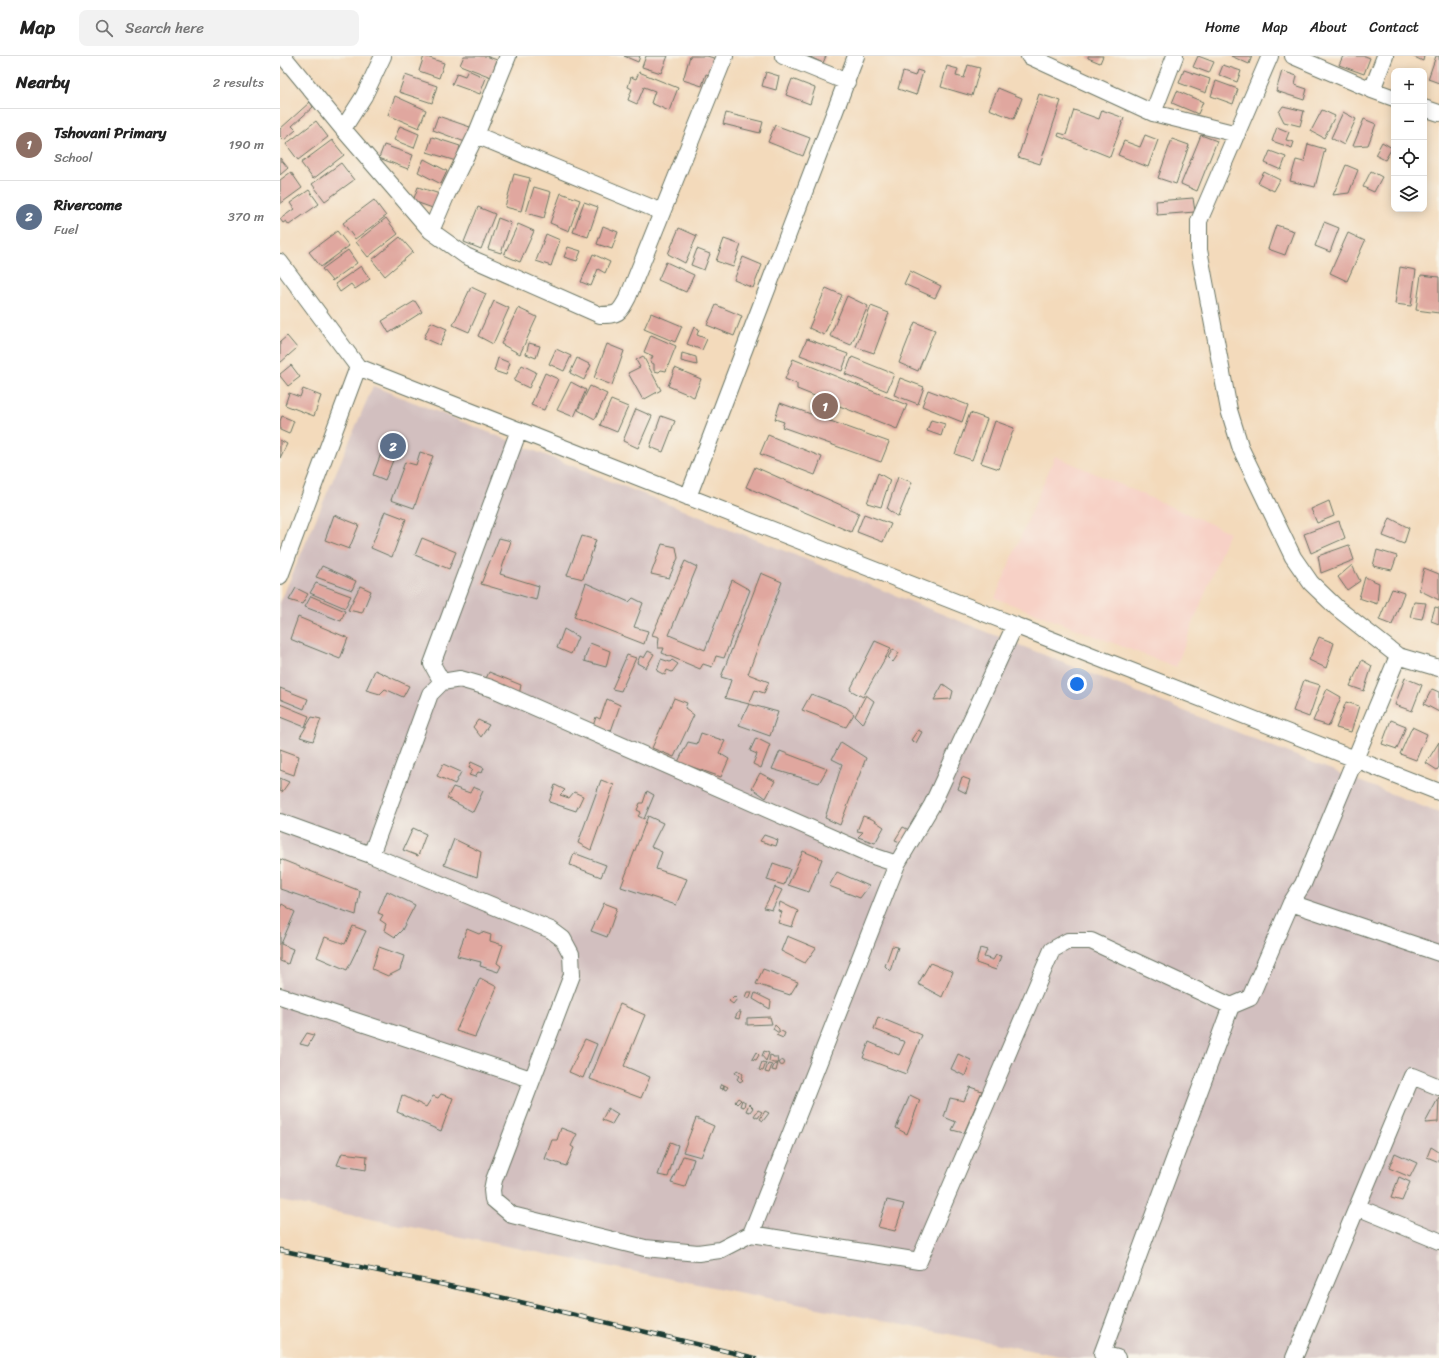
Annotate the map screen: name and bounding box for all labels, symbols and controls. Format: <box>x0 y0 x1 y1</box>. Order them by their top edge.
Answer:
search box <box>79 10 359 46</box>
text: Map <box>20 11 55 44</box>
text: Search here <box>125 15 204 41</box>
text: Home <box>1205 15 1240 40</box>
text: Map <box>1262 15 1288 40</box>
text: About <box>1310 15 1347 40</box>
text: Contact <box>1369 15 1419 40</box>
icon: search <box>93 17 115 39</box>
text: Nearby <box>16 67 70 97</box>
map controls <box>1391 68 1427 212</box>
button: + <box>1391 68 1427 104</box>
text: 2 results <box>213 71 264 94</box>
button: − <box>1391 104 1427 140</box>
text: Tshovani Primary <box>54 120 166 146</box>
text: 1 <box>26 133 32 156</box>
text: 190 m <box>229 133 264 156</box>
button: locate <box>1391 140 1427 176</box>
text: School <box>54 146 92 169</box>
button: layers <box>1391 176 1427 212</box>
text: Rivercome <box>54 192 122 218</box>
text: 2 <box>25 205 33 228</box>
text: 370 m <box>228 205 264 228</box>
text: Fuel <box>54 218 78 241</box>
pin: 1 <box>812 391 838 421</box>
pin: 2 <box>380 431 406 461</box>
your location <box>1067 674 1087 694</box>

